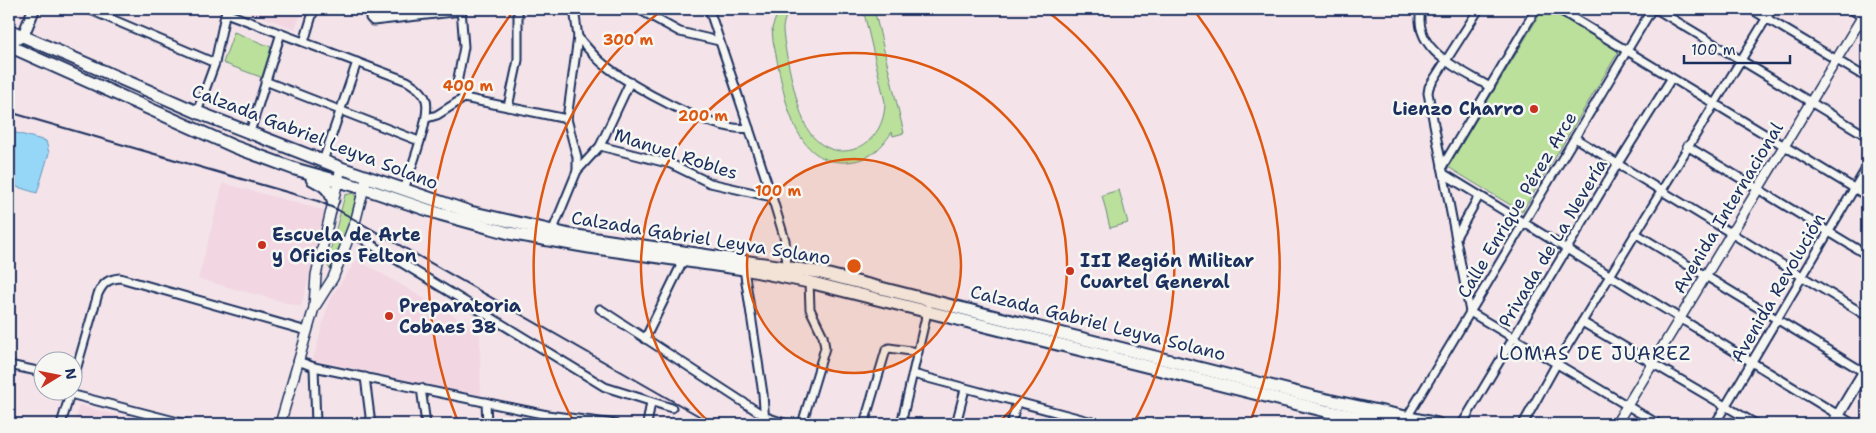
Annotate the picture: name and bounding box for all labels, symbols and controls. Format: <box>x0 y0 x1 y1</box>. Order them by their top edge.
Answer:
text: 300 m <box>603 30 653 50</box>
scale bar <box>1684 32 1790 64</box>
text: 100 m <box>1691 40 1736 60</box>
text: 400 m <box>443 76 493 96</box>
street label: Calzada Gabriel Leyva Solano <box>188 79 442 195</box>
place label: Lienzo Charro <box>1393 97 1524 121</box>
marker: Lienzo Charro <box>1528 103 1540 115</box>
text: 200 m <box>678 106 728 126</box>
street label: Calle Enrique Pérez Arce <box>1452 107 1582 303</box>
street label: Avenida Internacional <box>1667 117 1789 298</box>
street label: Manuel Robles <box>611 123 741 185</box>
street label: Privada de La Nevería <box>1493 154 1613 332</box>
text: 100 m <box>755 181 801 201</box>
street label: Calzada Gabriel Leyva Solano <box>570 206 832 270</box>
street label: Avenida Revolución <box>1725 209 1831 367</box>
place label: Escuela de Arte y Oficios Felton <box>272 223 421 268</box>
marker: Escuela de Arte y Oficios Felton <box>256 239 268 251</box>
place label: III Región Militar Cuartel General <box>1080 249 1254 294</box>
centre of rings <box>845 257 863 275</box>
marker: III Región Militar Cuartel General <box>1064 265 1076 277</box>
street label: Calzada Gabriel Leyva Solano <box>968 280 1228 366</box>
place label: Preparatoria Cobaes 38 <box>399 294 522 339</box>
marker: Preparatoria Cobaes 38 <box>383 310 395 322</box>
district label: LOMAS DE JUAREZ <box>1499 341 1691 366</box>
north arrow <box>32 350 82 400</box>
text: N <box>61 367 81 381</box>

